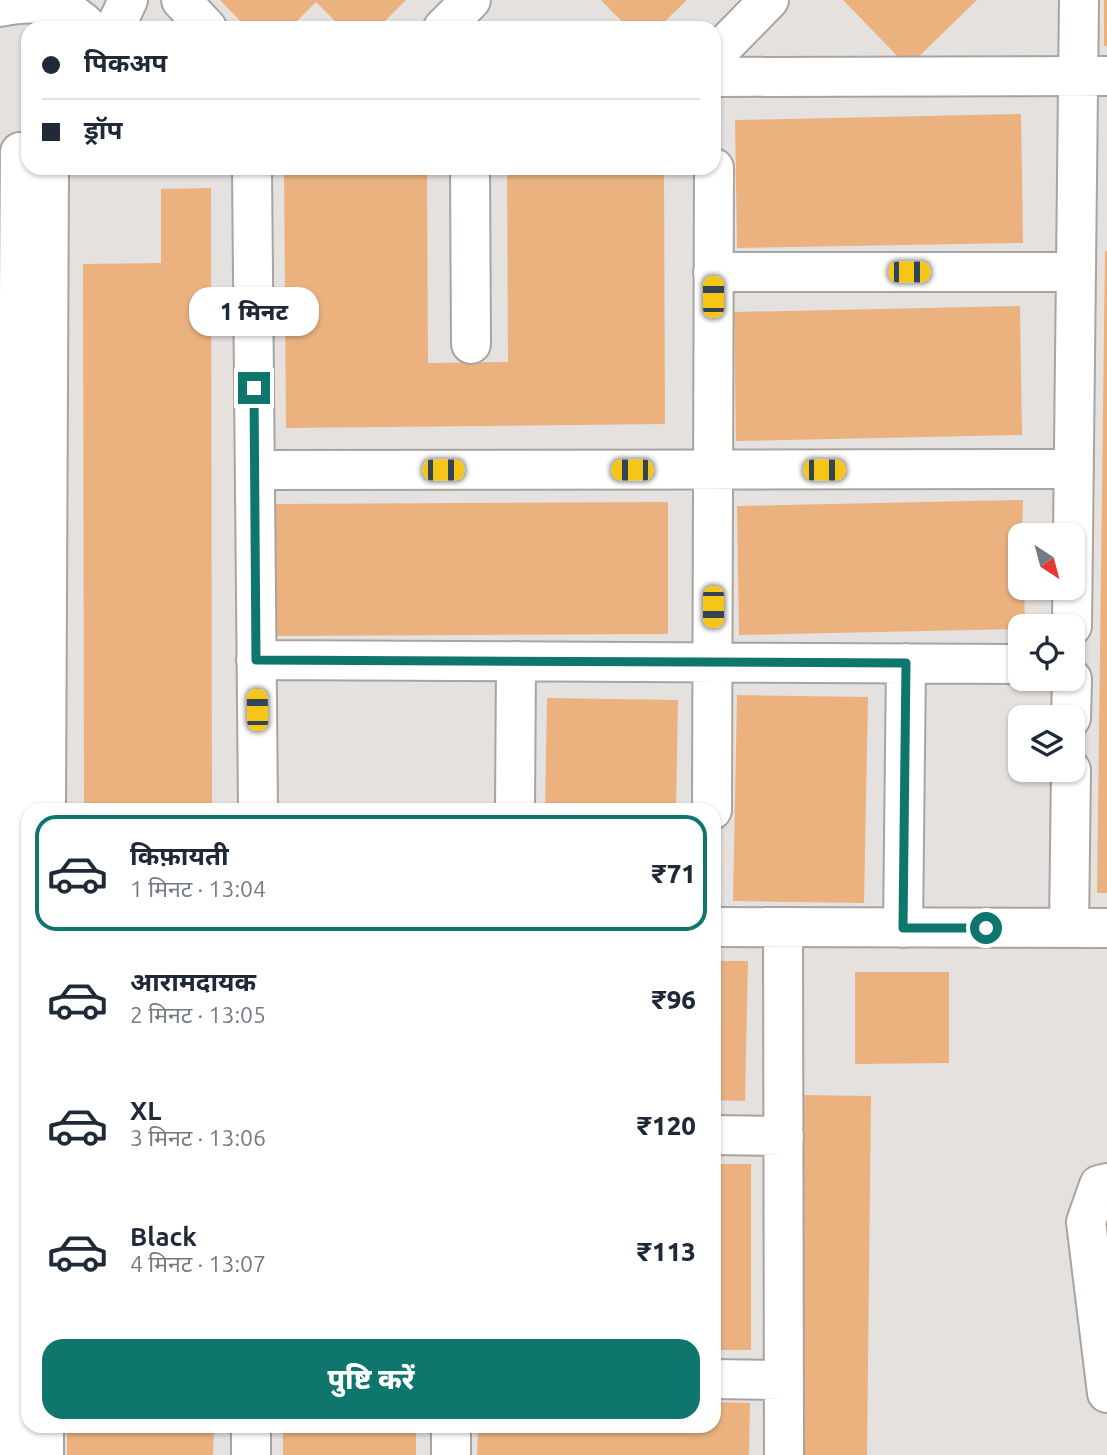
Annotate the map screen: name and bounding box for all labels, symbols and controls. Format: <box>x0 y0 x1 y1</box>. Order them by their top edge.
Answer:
text: पिकअप <box>84 48 167 77</box>
text: ड्रॉप <box>84 115 122 144</box>
car <box>889 262 931 283</box>
car <box>703 276 724 318</box>
callout: 1 मिनट <box>189 286 319 336</box>
text: 1 मिनट <box>220 299 288 324</box>
route end <box>238 372 270 404</box>
car <box>423 460 465 481</box>
car <box>612 460 654 481</box>
car <box>804 460 846 481</box>
north arrow <box>1008 523 1085 600</box>
map controls <box>1008 523 1085 782</box>
car <box>703 586 724 628</box>
button: locate <box>1008 614 1085 691</box>
car <box>247 689 268 731</box>
button: layers <box>1008 705 1085 782</box>
text: किफ़ायती <box>130 841 229 870</box>
icon: car <box>46 842 109 905</box>
text: ₹71 <box>652 859 696 888</box>
text: 1 मिनट · 13:04 <box>130 876 266 901</box>
route start <box>970 912 1002 944</box>
text: आरामदायक <box>130 967 256 996</box>
icon: car <box>46 968 109 1031</box>
text: ₹96 <box>652 985 696 1014</box>
text: 2 मिनट · 13:05 <box>130 1002 266 1027</box>
icon: car <box>46 1094 109 1157</box>
text: XL <box>130 1096 161 1125</box>
text: ₹120 <box>637 1111 696 1140</box>
text: 3 मिनट · 13:06 <box>130 1125 266 1150</box>
icon: car <box>46 1220 109 1283</box>
text: Black <box>130 1222 197 1251</box>
text: ₹113 <box>637 1237 696 1266</box>
text: 4 मिनट · 13:07 <box>130 1251 266 1276</box>
button: पुष्टि करें <box>42 1339 700 1419</box>

